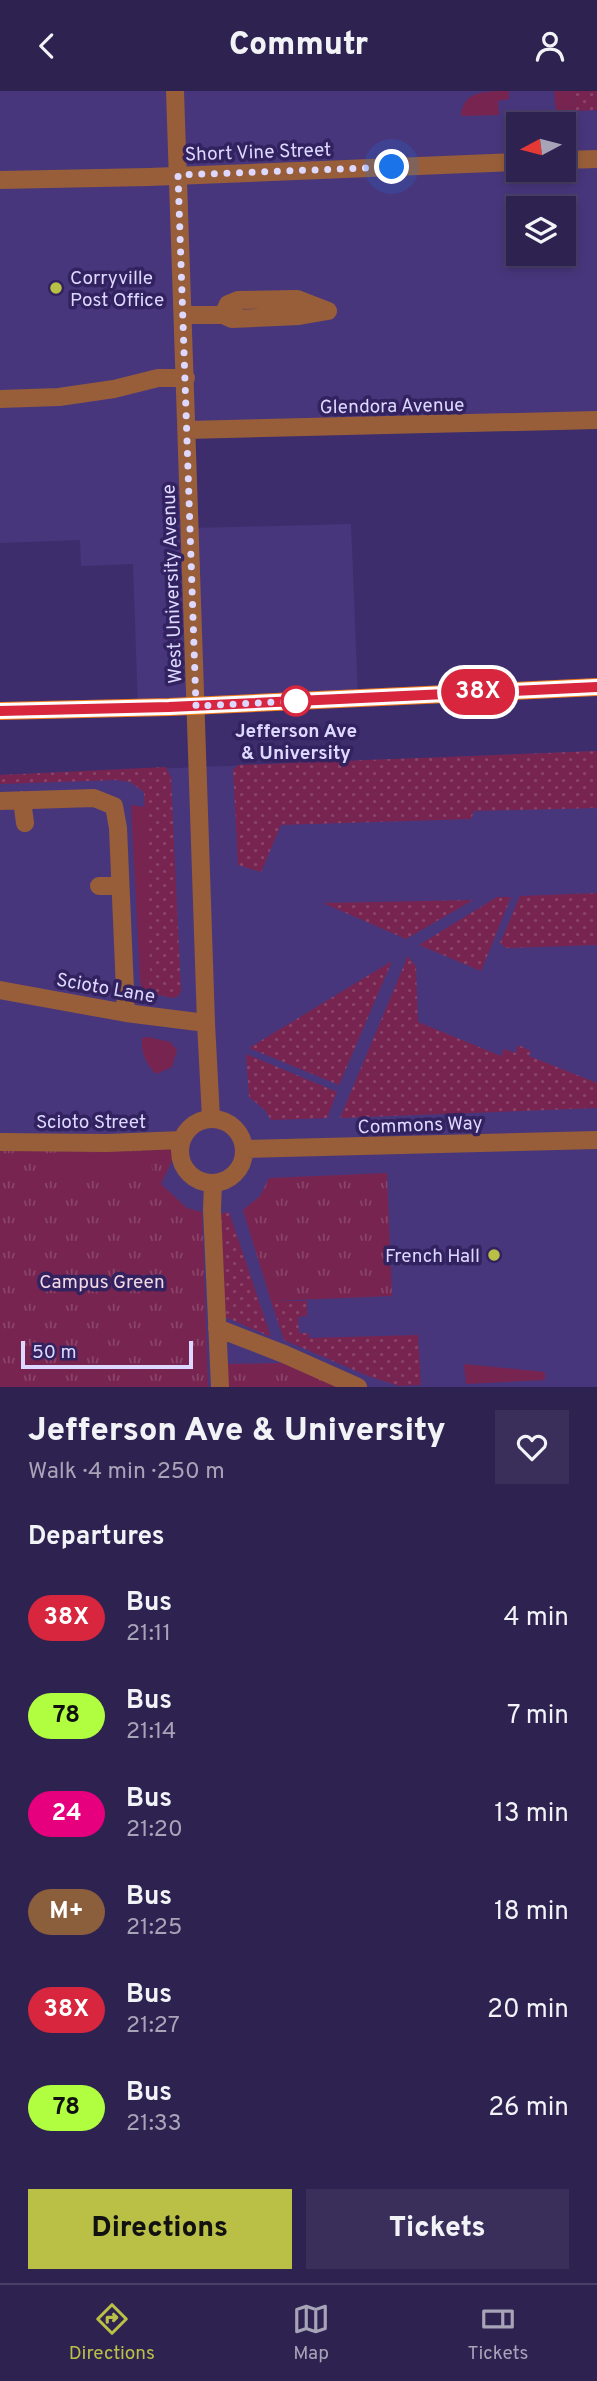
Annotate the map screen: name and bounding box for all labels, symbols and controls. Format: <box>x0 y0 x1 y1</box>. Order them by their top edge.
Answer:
text: Commutr <box>229 26 368 66</box>
icon: back <box>28 27 66 65</box>
icon: person <box>531 27 569 65</box>
north arrow <box>506 112 576 182</box>
map controls <box>506 112 576 266</box>
street label: Short Vine Street <box>184 138 332 168</box>
your location <box>374 149 409 184</box>
button: layers <box>506 196 576 266</box>
place label: Corryville Post Office <box>70 267 164 313</box>
marker: Corryville Post Office <box>48 280 64 296</box>
street label: Glendora Avenue <box>319 394 465 420</box>
street label: West University Avenue <box>158 484 188 684</box>
line badge: 38X <box>438 669 518 715</box>
text: 38X <box>455 677 501 707</box>
marker: Jefferson Ave & University <box>281 686 311 716</box>
place label: Jefferson Ave & University <box>235 720 357 766</box>
street label: Scioto Lane <box>54 968 157 1009</box>
street label: Scioto Street <box>36 1111 146 1135</box>
street label: Commons Way <box>357 1112 483 1140</box>
place label: French Hall <box>385 1245 480 1269</box>
marker: French Hall <box>486 1247 502 1263</box>
park label: Campus Green <box>39 1271 165 1295</box>
scale bar <box>21 1338 192 1370</box>
text: 50 m <box>32 1341 77 1365</box>
button: heart <box>495 1410 569 1484</box>
text: Jefferson Ave & University <box>28 1411 446 1453</box>
text: Walk · 4 min · 250 m <box>28 1458 225 1487</box>
text: Departures <box>28 1521 165 1554</box>
text: Bus <box>126 1587 172 1620</box>
text: 4 min <box>503 1602 569 1635</box>
text: 38X <box>44 1603 89 1633</box>
text: 21:11 <box>126 1620 171 1649</box>
text: Bus <box>126 1685 172 1718</box>
text: 7 min <box>507 1700 569 1733</box>
text: 78 <box>53 1701 80 1731</box>
text: 21:14 <box>126 1718 176 1747</box>
text: Bus <box>126 1783 172 1816</box>
text: 13 min <box>494 1798 569 1831</box>
text: 24 <box>51 1799 82 1829</box>
text: 21:20 <box>126 1816 183 1845</box>
text: Bus <box>126 1881 172 1914</box>
text: 18 min <box>494 1896 569 1929</box>
text: M+ <box>49 1897 84 1927</box>
text: 21:25 <box>126 1914 182 1943</box>
text: Bus <box>126 1979 172 2012</box>
text: 20 min <box>487 1994 569 2027</box>
text: 38X <box>44 1995 89 2025</box>
text: 21:27 <box>126 2012 180 2041</box>
text: Bus <box>126 2077 172 2110</box>
text: 26 min <box>488 2092 569 2125</box>
text: 78 <box>53 2093 80 2123</box>
text: 21:33 <box>126 2110 182 2139</box>
button: Directions <box>28 2189 292 2269</box>
button: Tickets <box>306 2189 569 2269</box>
tab: Directions <box>69 2300 155 2366</box>
tab: Map <box>292 2300 330 2366</box>
tab: Tickets <box>467 2300 528 2366</box>

